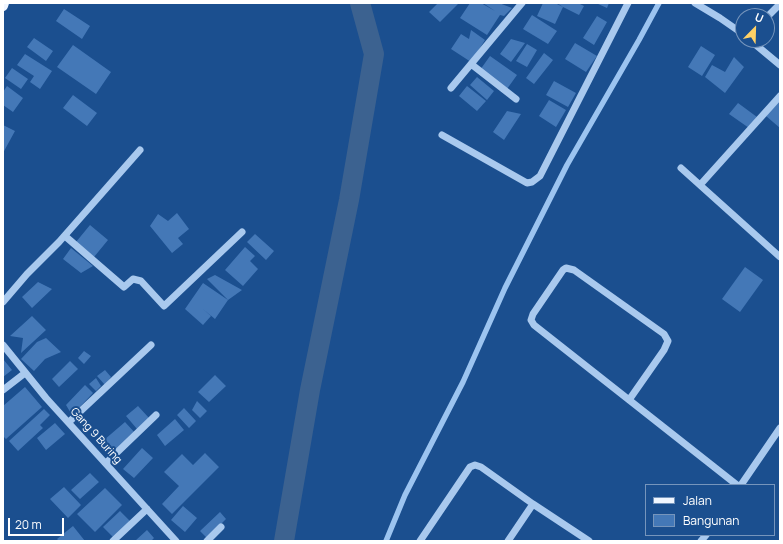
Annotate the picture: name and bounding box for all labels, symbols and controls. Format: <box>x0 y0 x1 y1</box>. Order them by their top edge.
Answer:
north arrow <box>735 8 775 48</box>
text: U <box>753 9 766 26</box>
street label: Gang 9 Buring <box>67 405 125 467</box>
legend <box>645 484 775 536</box>
text: Jalan <box>683 492 712 509</box>
scale bar <box>10 510 66 536</box>
text: Bangunan <box>683 512 739 529</box>
text: 20 m <box>15 516 42 533</box>

